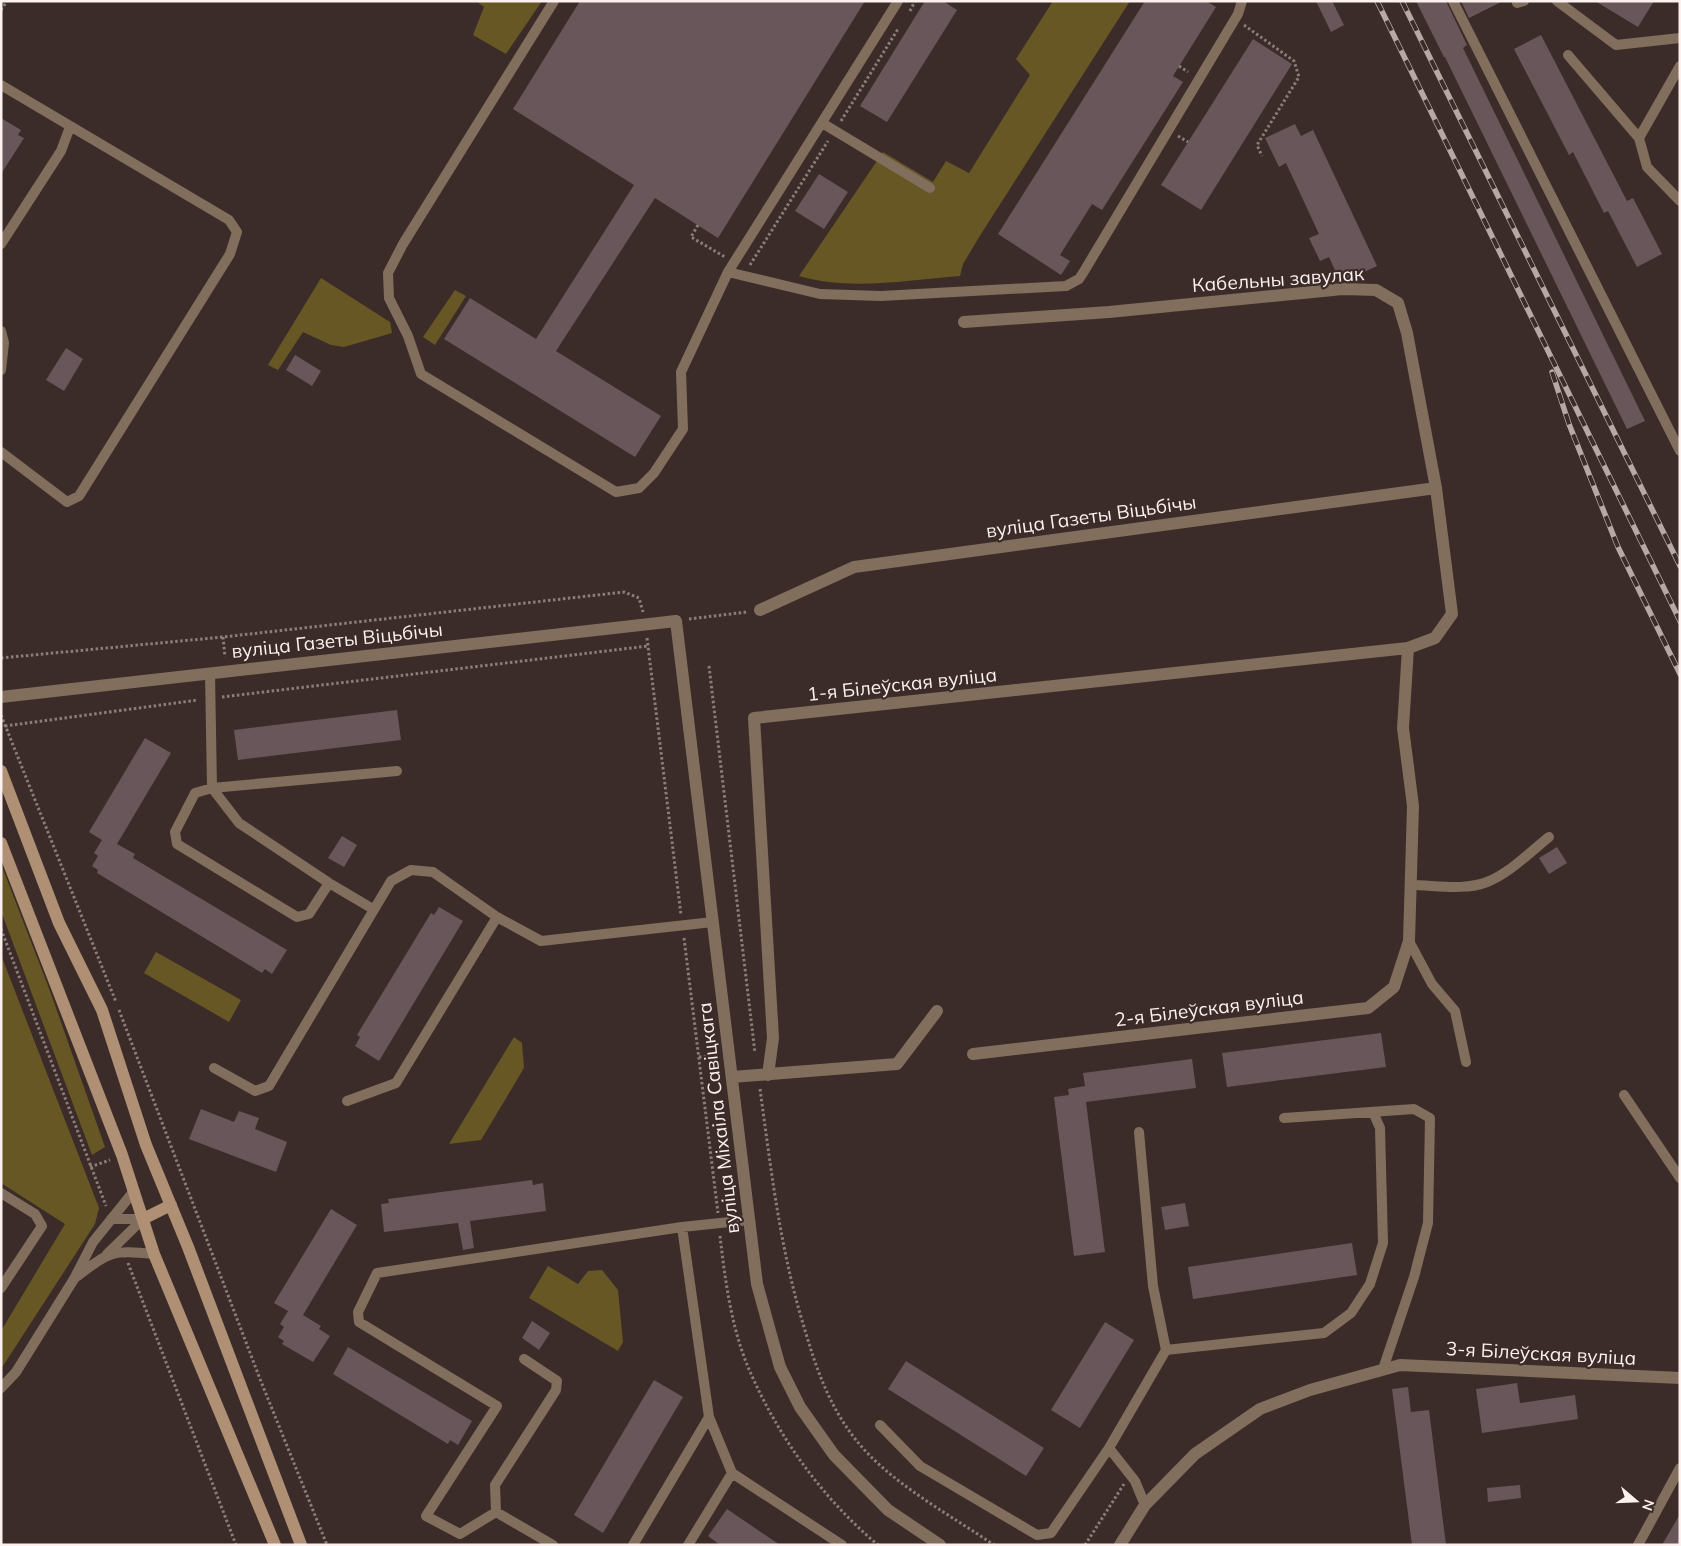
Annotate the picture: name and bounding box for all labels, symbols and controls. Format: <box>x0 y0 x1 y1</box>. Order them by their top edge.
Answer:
street label: Кабельны завулак <box>1191 261 1366 297</box>
street label: вуліца Газеты Віцьбічы <box>984 489 1198 543</box>
street label: вуліца Газеты Віцьбічы <box>230 617 444 663</box>
street label: 1-я Білеўская вуліца <box>806 662 998 706</box>
street label: 2-я Білеўская вуліца <box>1113 984 1305 1032</box>
street label: вуліца Міхаіла Савіцкага <box>692 1001 744 1235</box>
street label: 3-я Білеўская вуліца <box>1445 1336 1637 1370</box>
north arrow <box>1611 1476 1661 1526</box>
text: N <box>1638 1497 1659 1513</box>

